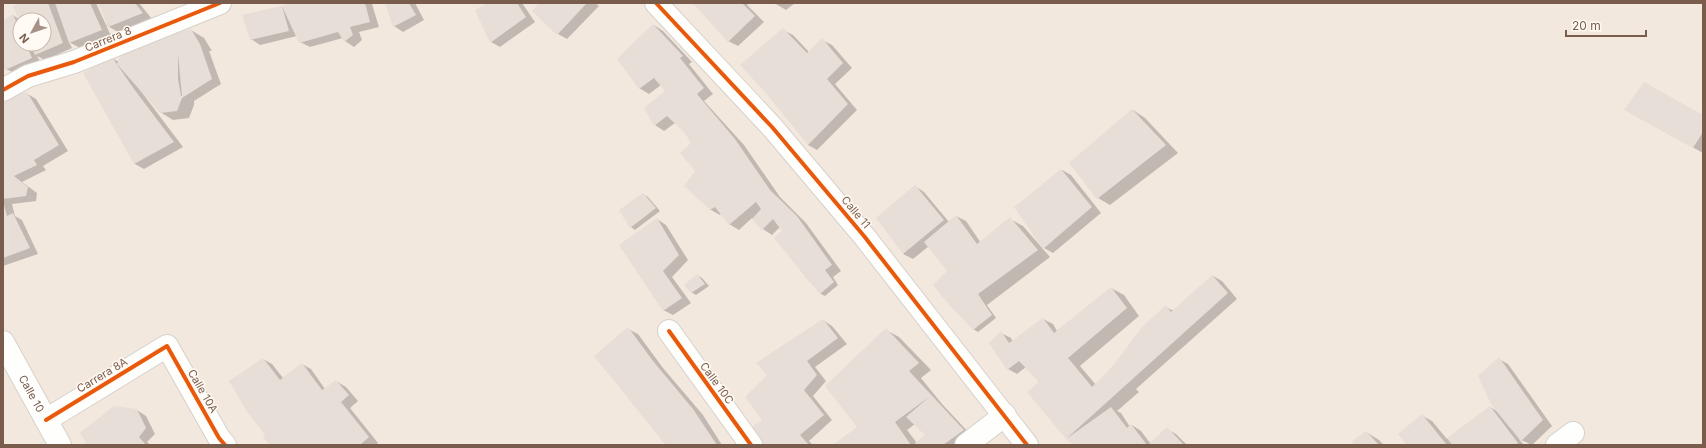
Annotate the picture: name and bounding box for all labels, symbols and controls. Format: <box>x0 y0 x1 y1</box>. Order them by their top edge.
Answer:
north arrow <box>12 12 52 52</box>
scale bar <box>1566 12 1646 38</box>
text: 20 m <box>1572 18 1601 33</box>
street label: Carrera 8 <box>83 23 134 55</box>
text: N <box>16 31 32 46</box>
street label: Calle 11 <box>838 193 874 231</box>
street label: Carrera 8A <box>74 354 130 396</box>
street label: Calle 10C <box>697 359 737 407</box>
street label: Calle 10A <box>185 367 221 416</box>
street label: Calle 10 <box>16 373 48 415</box>

